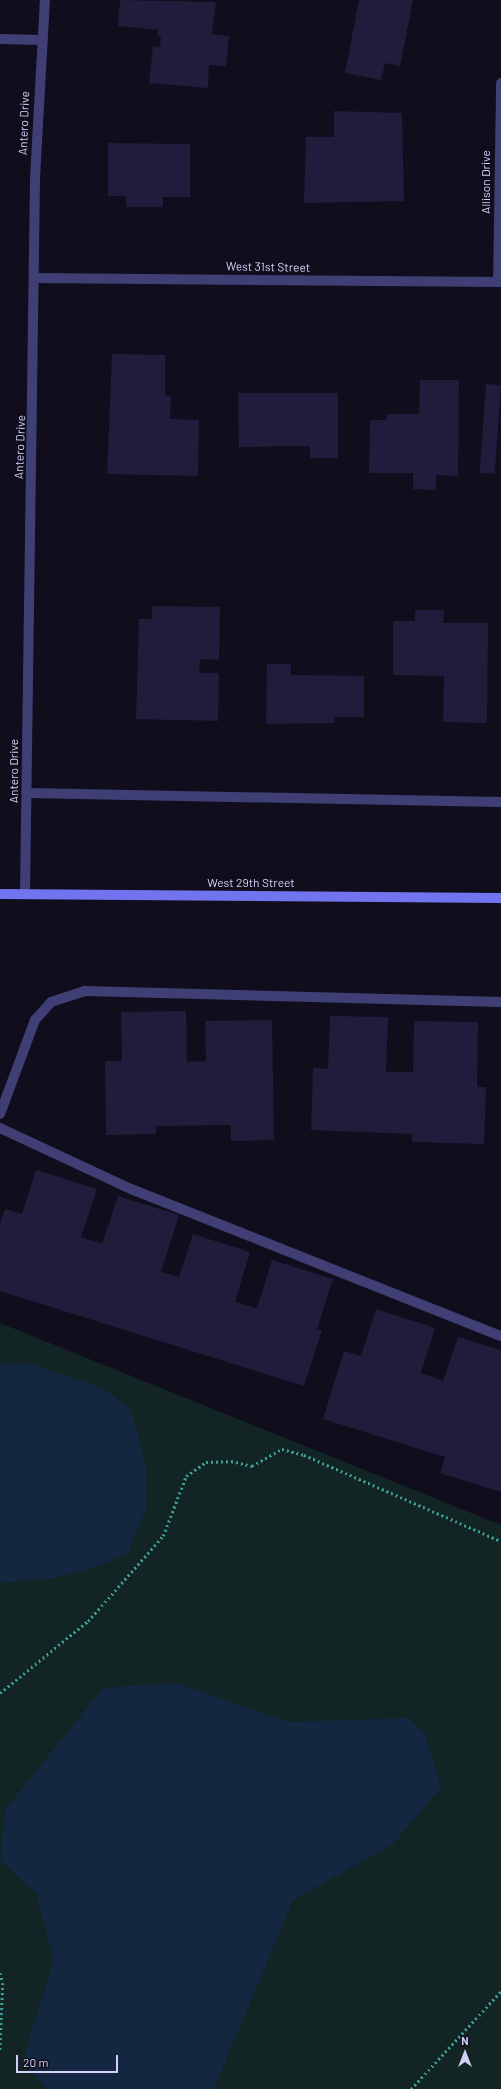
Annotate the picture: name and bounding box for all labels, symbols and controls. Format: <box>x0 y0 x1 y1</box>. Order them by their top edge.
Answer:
street label: Antero Drive <box>16 91 32 155</box>
street label: Allison Drive <box>479 150 493 214</box>
street label: West 31st Street <box>226 259 310 275</box>
street label: Antero Drive <box>12 415 28 479</box>
street label: Antero Drive <box>7 739 21 803</box>
street label: West 29th Street <box>207 876 295 890</box>
north arrow <box>445 2033 485 2073</box>
text: N <box>461 2034 469 2047</box>
scale bar <box>18 2047 120 2073</box>
text: 20 m <box>23 2055 49 2069</box>

